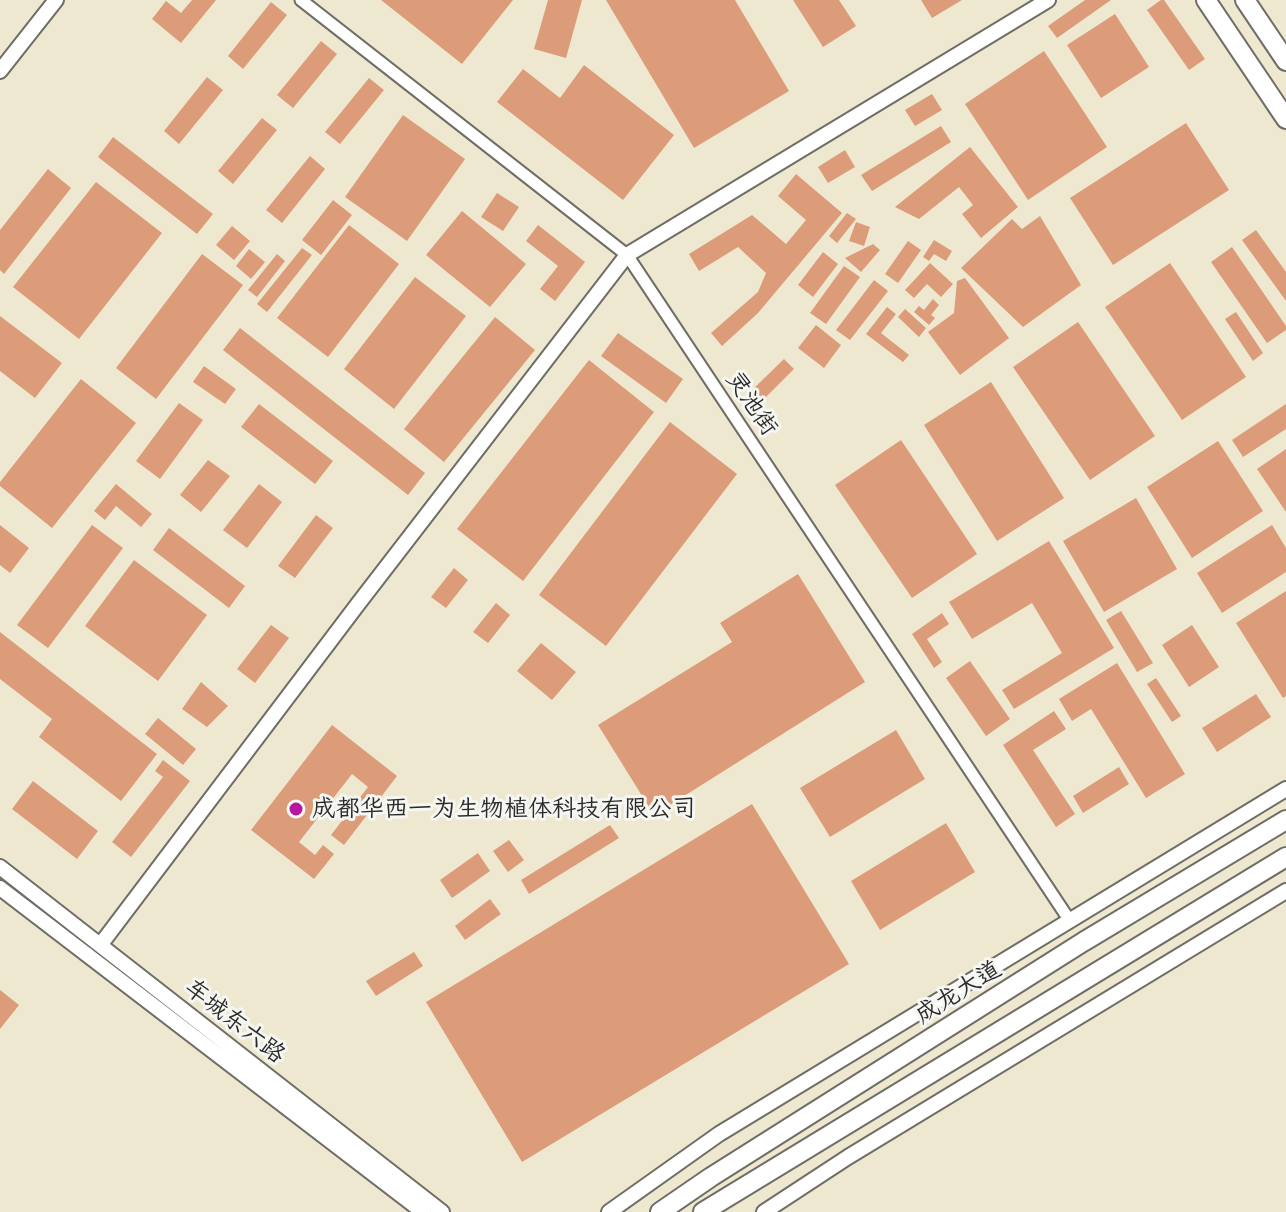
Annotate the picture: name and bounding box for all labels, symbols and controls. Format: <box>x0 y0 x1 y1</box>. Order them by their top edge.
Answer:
street label: 灵池街 <box>720 365 784 441</box>
place label: 成都华西一为生物植体科技有限公司 <box>312 795 696 823</box>
marker: 成都华西一为生物植体科技有限公司 <box>287 800 305 818</box>
street label: 成龙大道 <box>910 954 1006 1030</box>
street label: 车城东六路 <box>179 973 291 1069</box>

